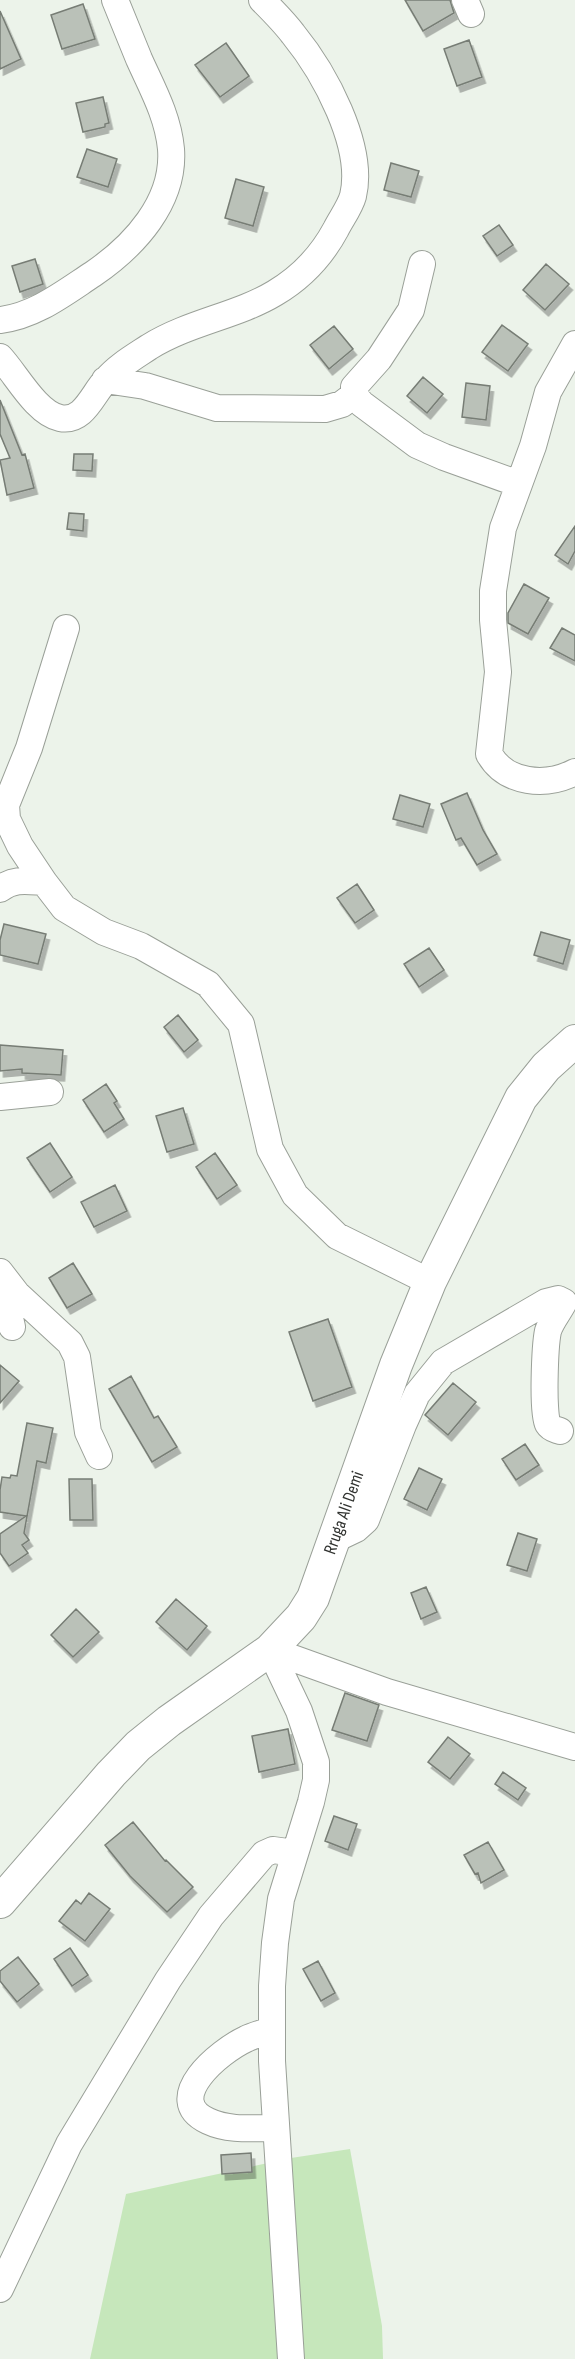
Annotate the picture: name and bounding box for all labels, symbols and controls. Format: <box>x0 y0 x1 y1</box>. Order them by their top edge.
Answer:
street label: Rruga Ali Demi <box>319 1468 368 1557</box>

